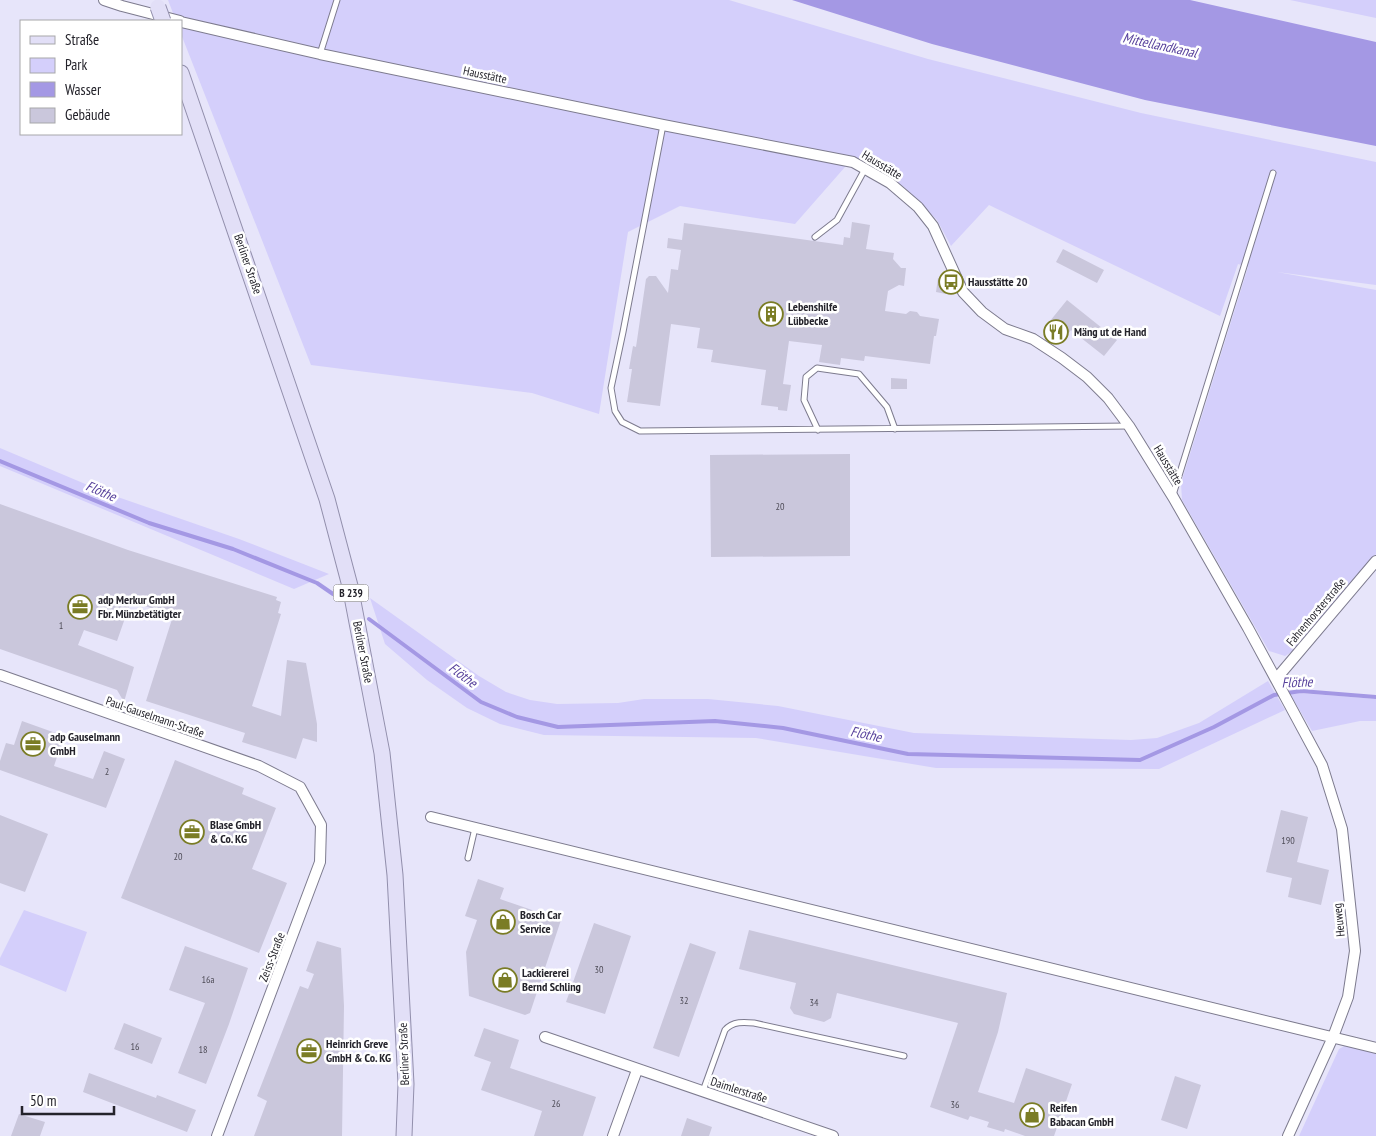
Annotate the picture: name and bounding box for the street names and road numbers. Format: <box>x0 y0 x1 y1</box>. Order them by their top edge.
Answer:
street label: Hausstätte <box>462 63 508 86</box>
street label: Hausstätte <box>859 147 905 182</box>
street label: Berliner Straße <box>231 232 266 296</box>
street label: Hausstätte <box>1151 442 1186 488</box>
street label: Fahrenhorsterstraße <box>1283 575 1348 649</box>
road number: B 239 <box>334 584 368 602</box>
street label: Berliner Straße <box>350 620 377 684</box>
street label: Paul-Gauselmann-Straße <box>104 693 206 740</box>
street label: Heuweg <box>1329 903 1348 938</box>
street label: Zeiss-Straße <box>255 930 288 983</box>
street label: Berliner Straße <box>395 1022 412 1086</box>
street label: Daimlerstraße <box>709 1073 769 1106</box>

